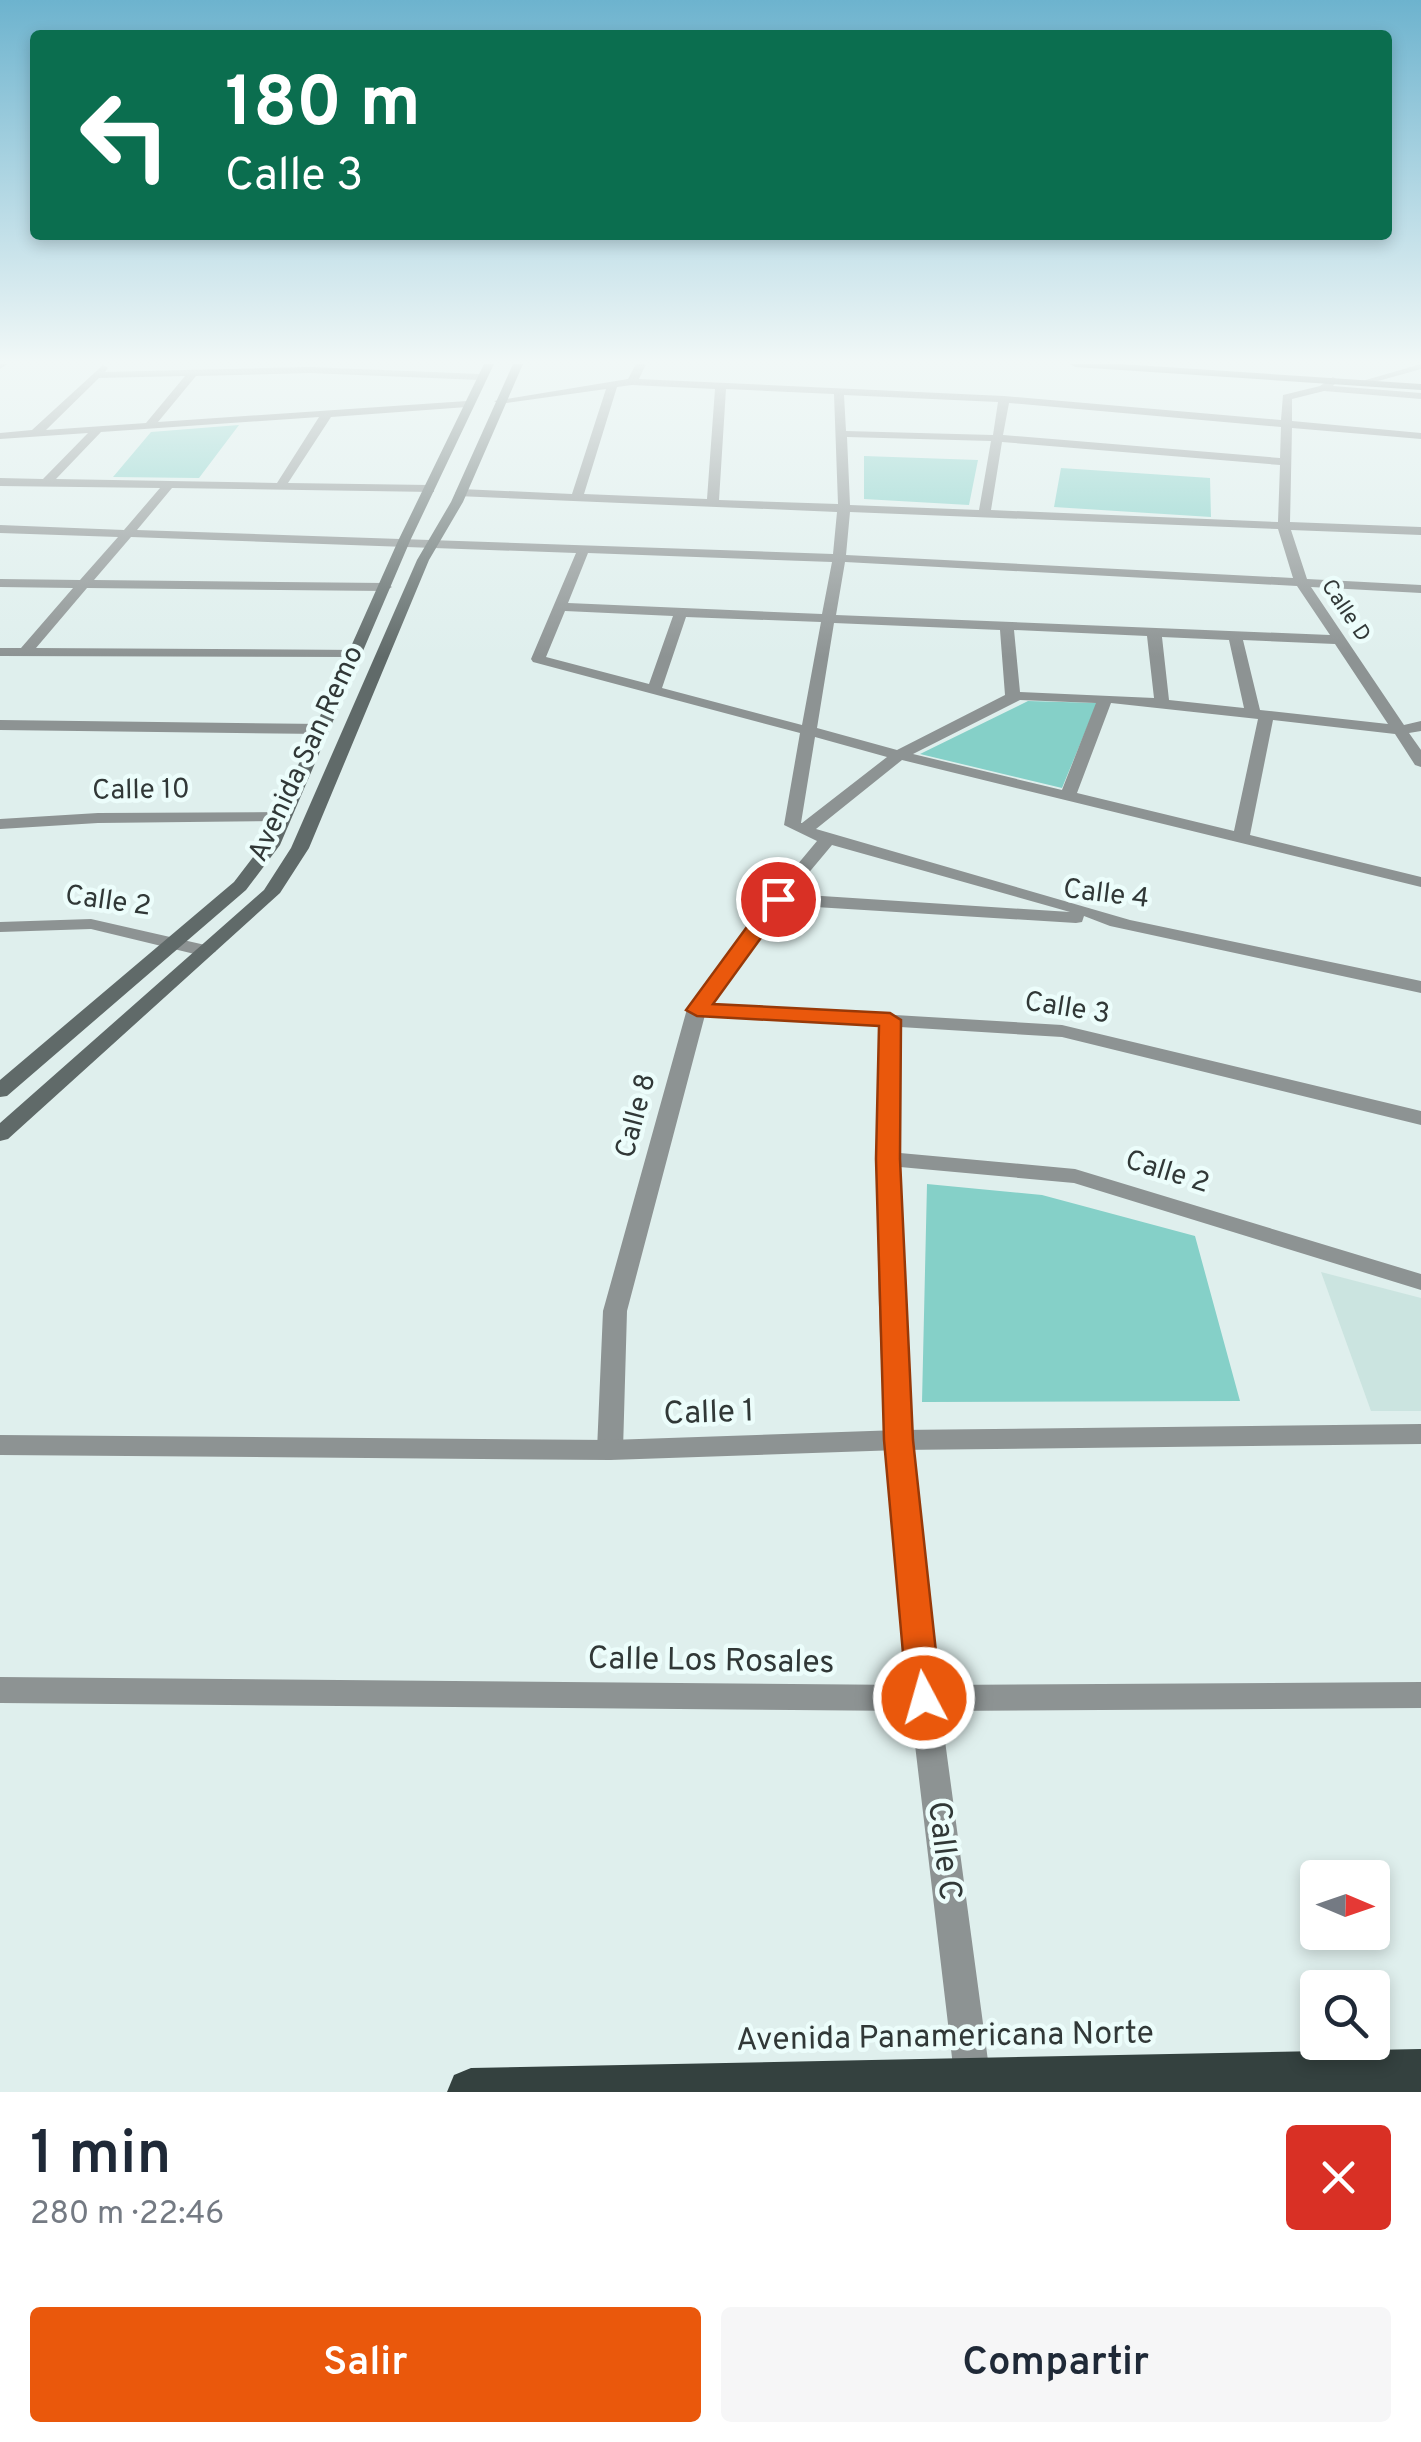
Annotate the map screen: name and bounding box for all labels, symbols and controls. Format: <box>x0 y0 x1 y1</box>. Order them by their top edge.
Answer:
text: 180 m <box>225 62 421 151</box>
icon: left <box>60 70 190 200</box>
text: Calle 3 <box>225 149 363 206</box>
street label: Calle D <box>1314 575 1376 647</box>
street label: Avenida San Remo <box>241 640 373 868</box>
street label: Calle 10 <box>92 772 190 810</box>
pin <box>736 857 821 942</box>
icon: arrive <box>751 872 806 927</box>
street label: Calle 4 <box>1061 872 1151 918</box>
street label: Calle 2 <box>63 878 153 926</box>
street label: Calle 3 <box>1022 984 1112 1034</box>
street label: Calle 8 <box>608 1070 666 1162</box>
street label: Calle 2 <box>1120 1143 1214 1203</box>
street label: Calle 1 <box>663 1392 755 1436</box>
street label: Calle Los Rosales <box>587 1640 835 1684</box>
position arrow <box>872 1646 976 1750</box>
street label: Calle C <box>917 1799 969 1903</box>
north arrow <box>1300 1860 1390 1950</box>
map controls <box>1300 1860 1390 2060</box>
button: search <box>1300 1970 1390 2060</box>
street label: Avenida Panamericana Norte <box>736 2014 1154 2062</box>
text: 1 min <box>30 2119 171 2195</box>
button: close <box>1286 2125 1391 2230</box>
text: 280 m · 22:46 <box>30 2195 224 2235</box>
button: Salir <box>30 2307 701 2422</box>
button: Compartir <box>721 2307 1391 2422</box>

